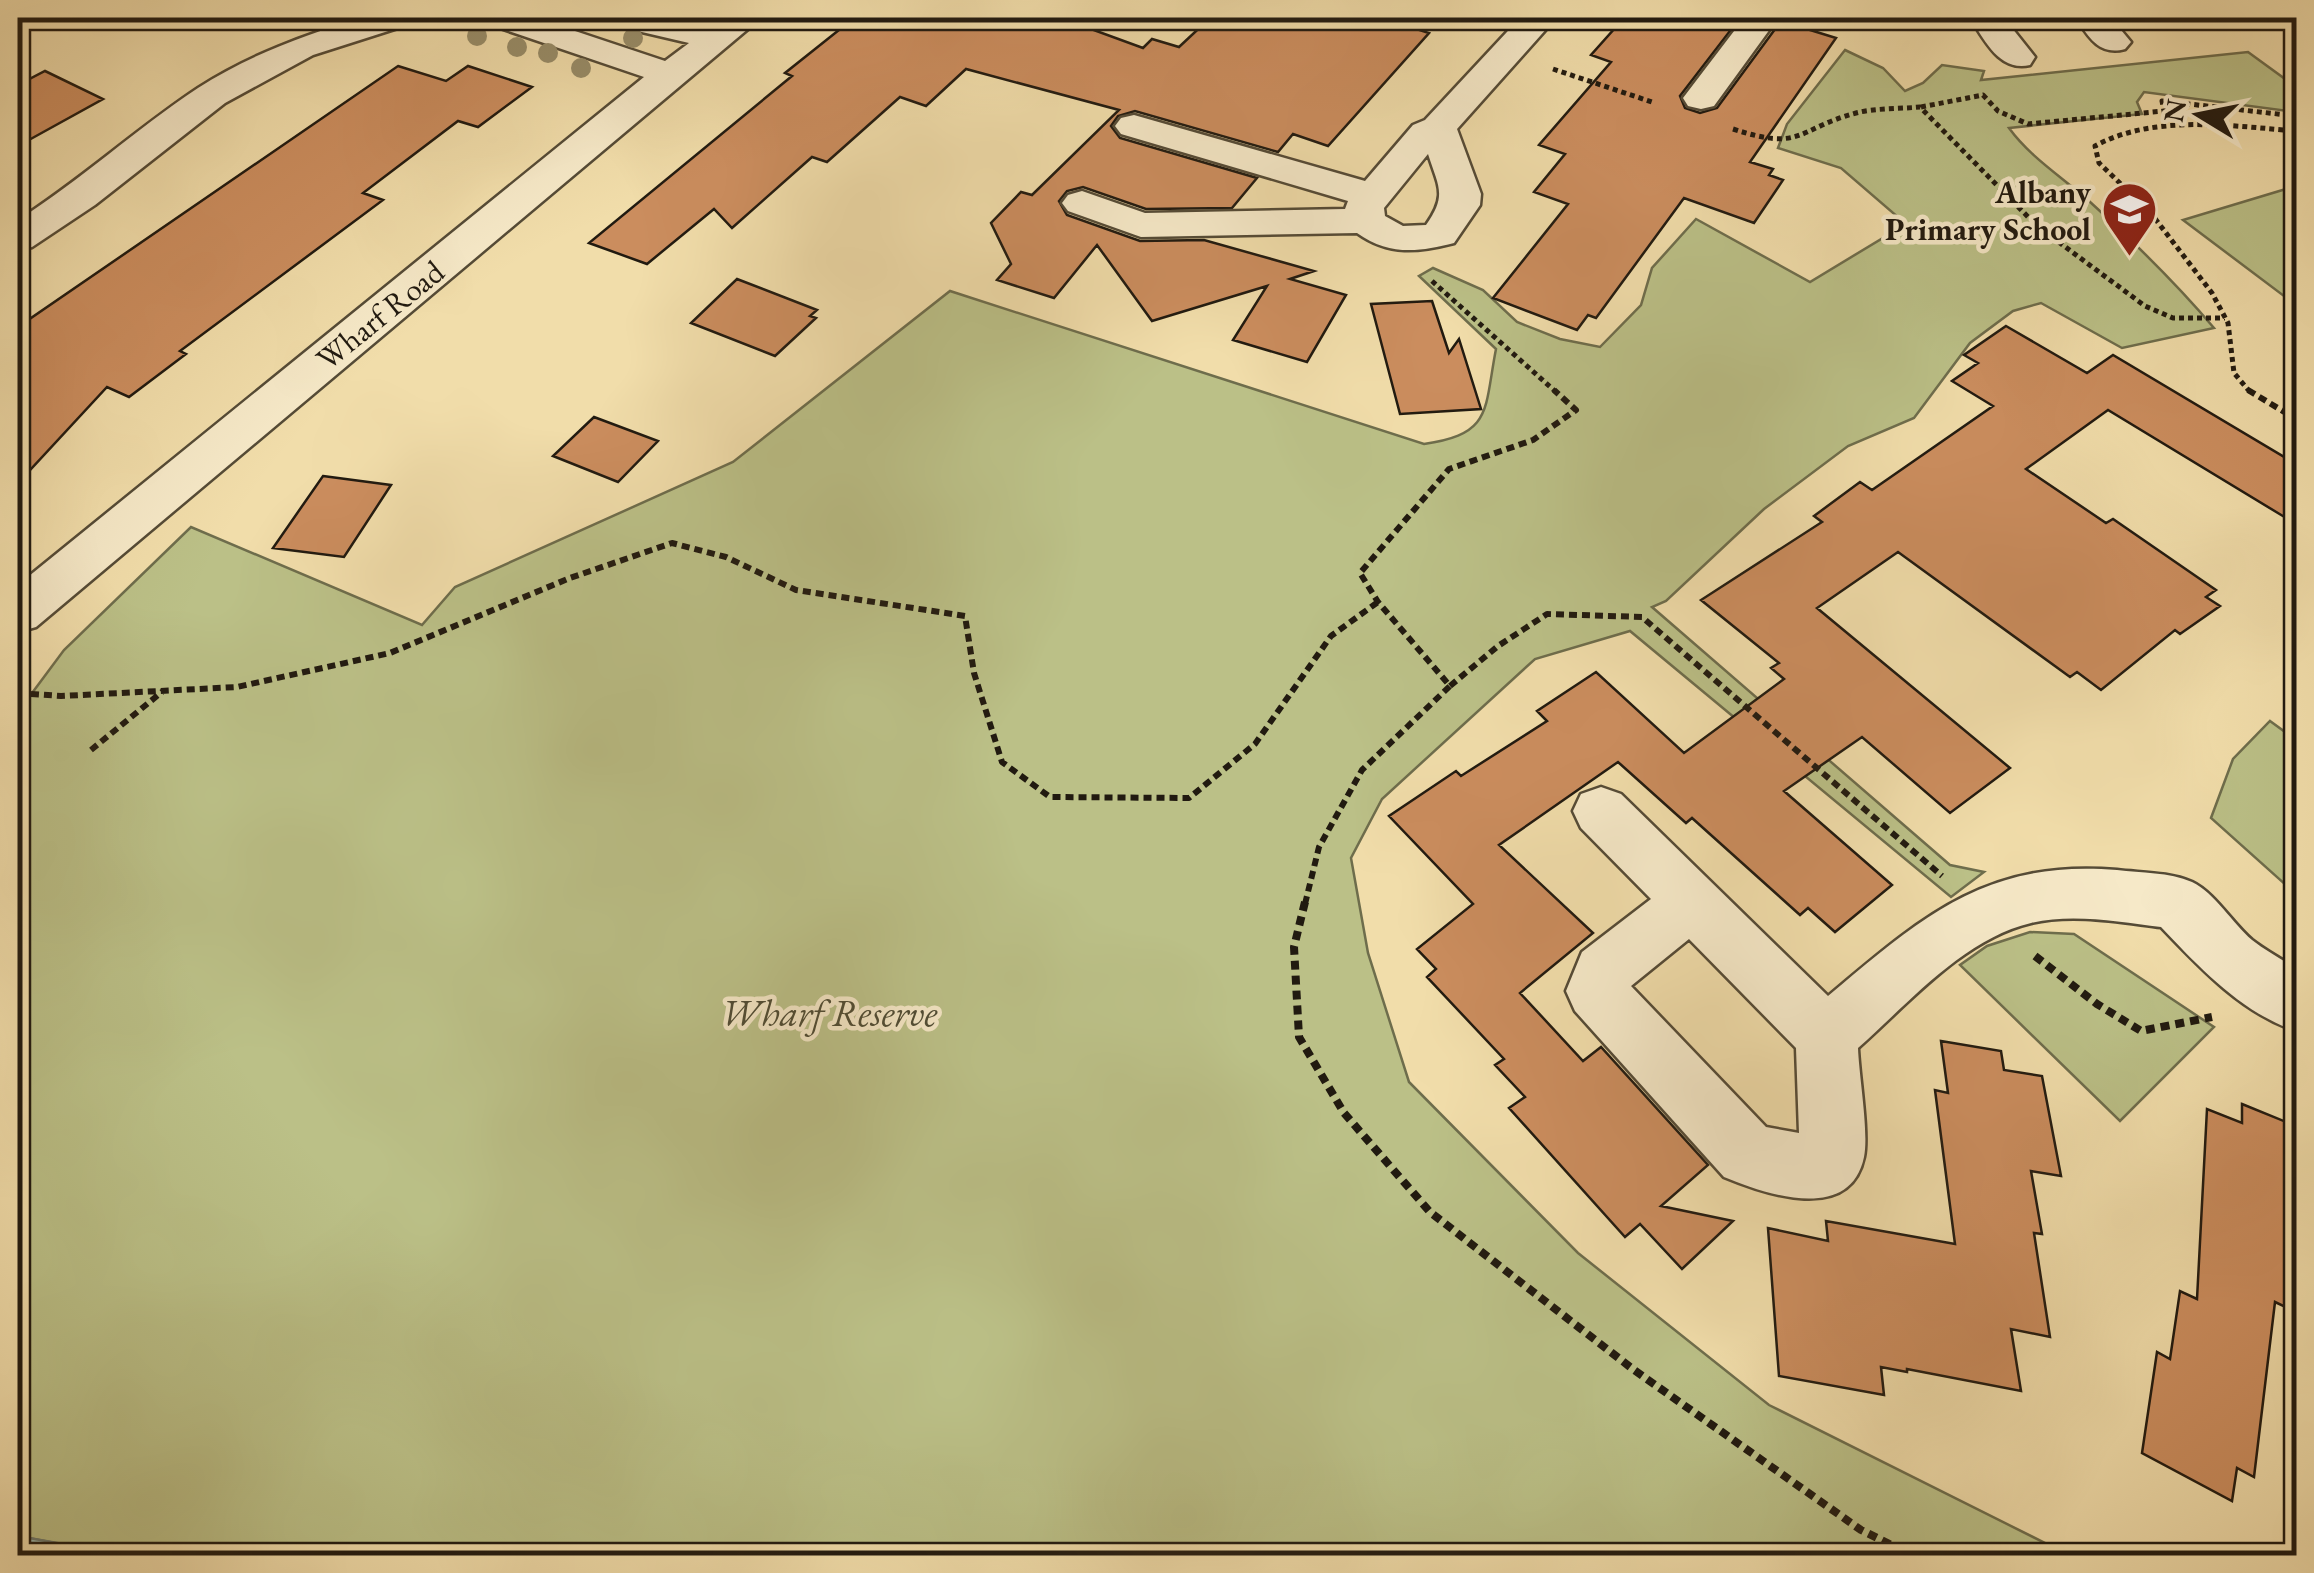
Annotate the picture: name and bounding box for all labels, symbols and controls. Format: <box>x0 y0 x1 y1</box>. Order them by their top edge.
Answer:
north arrow <box>2149 65 2249 165</box>
text: N <box>2155 96 2194 125</box>
place label: Albany Primary School <box>1885 171 2092 250</box>
school or university icon: Albany Primary School <box>2100 180 2160 259</box>
street label: Wharf Road <box>307 250 453 379</box>
park label: Wharf Reserve <box>721 988 938 1037</box>

